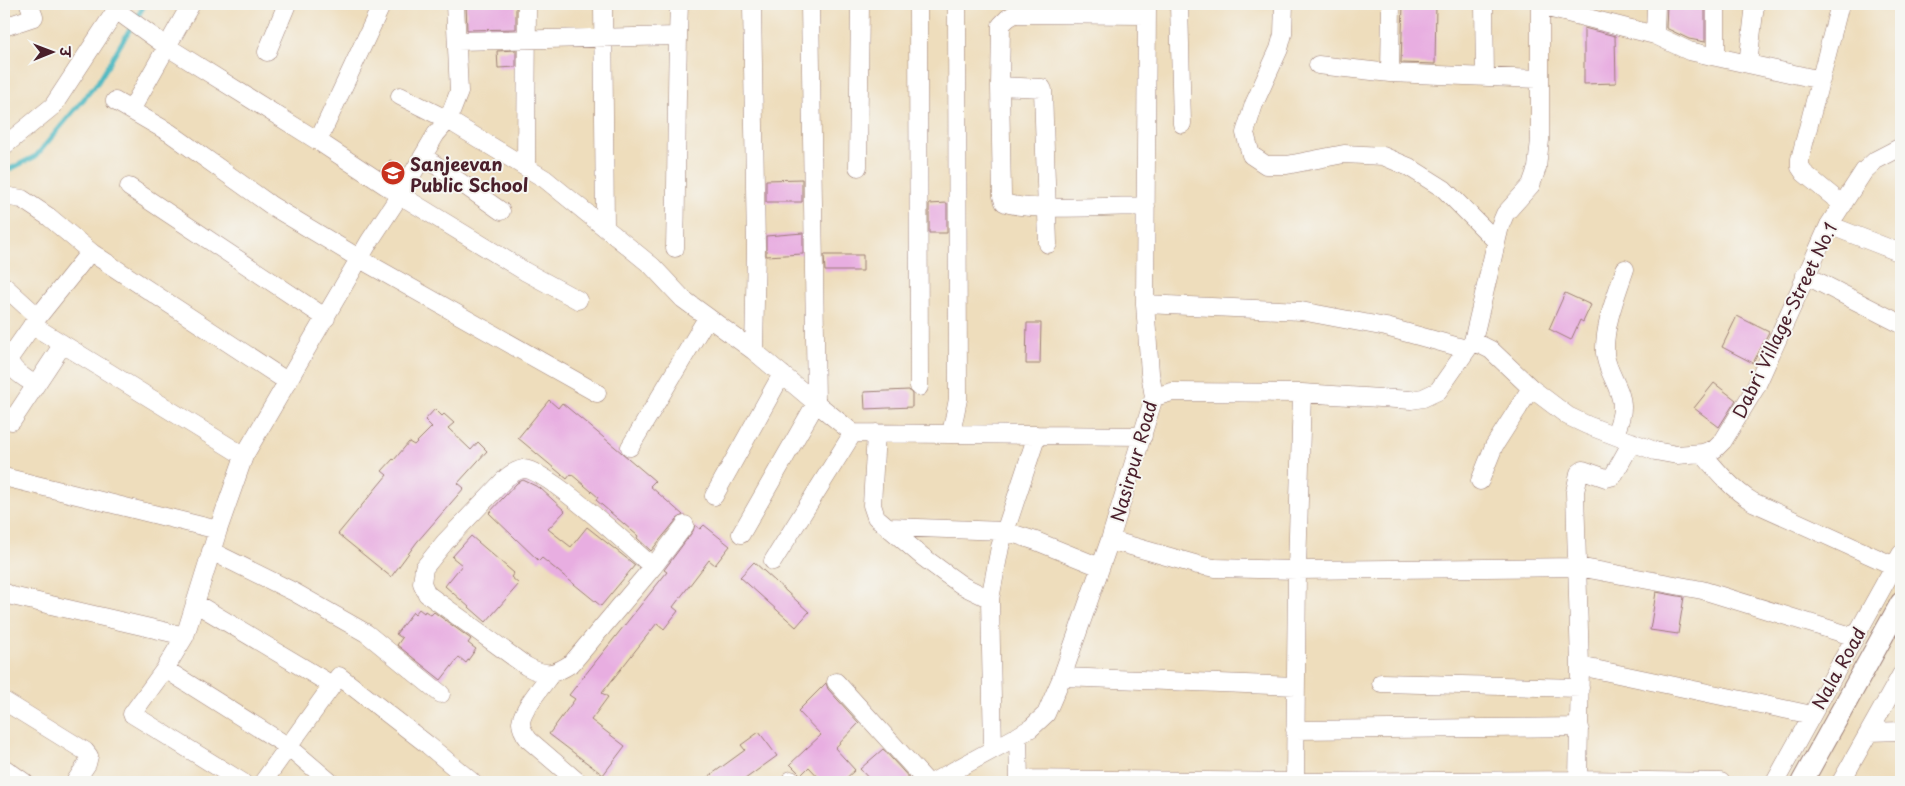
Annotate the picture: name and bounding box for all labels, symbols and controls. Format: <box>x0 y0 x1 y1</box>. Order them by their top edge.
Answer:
north arrow <box>28 28 78 78</box>
text: उ <box>55 45 76 58</box>
place label: Sanjeevan Public School <box>410 150 528 198</box>
school or university icon: Sanjeevan Public School <box>380 160 406 186</box>
street label: Dabri Village-Street No.1 <box>1725 218 1843 422</box>
street label: Nasirpur Road <box>1103 397 1163 525</box>
street label: Nala Road <box>1804 622 1872 714</box>

